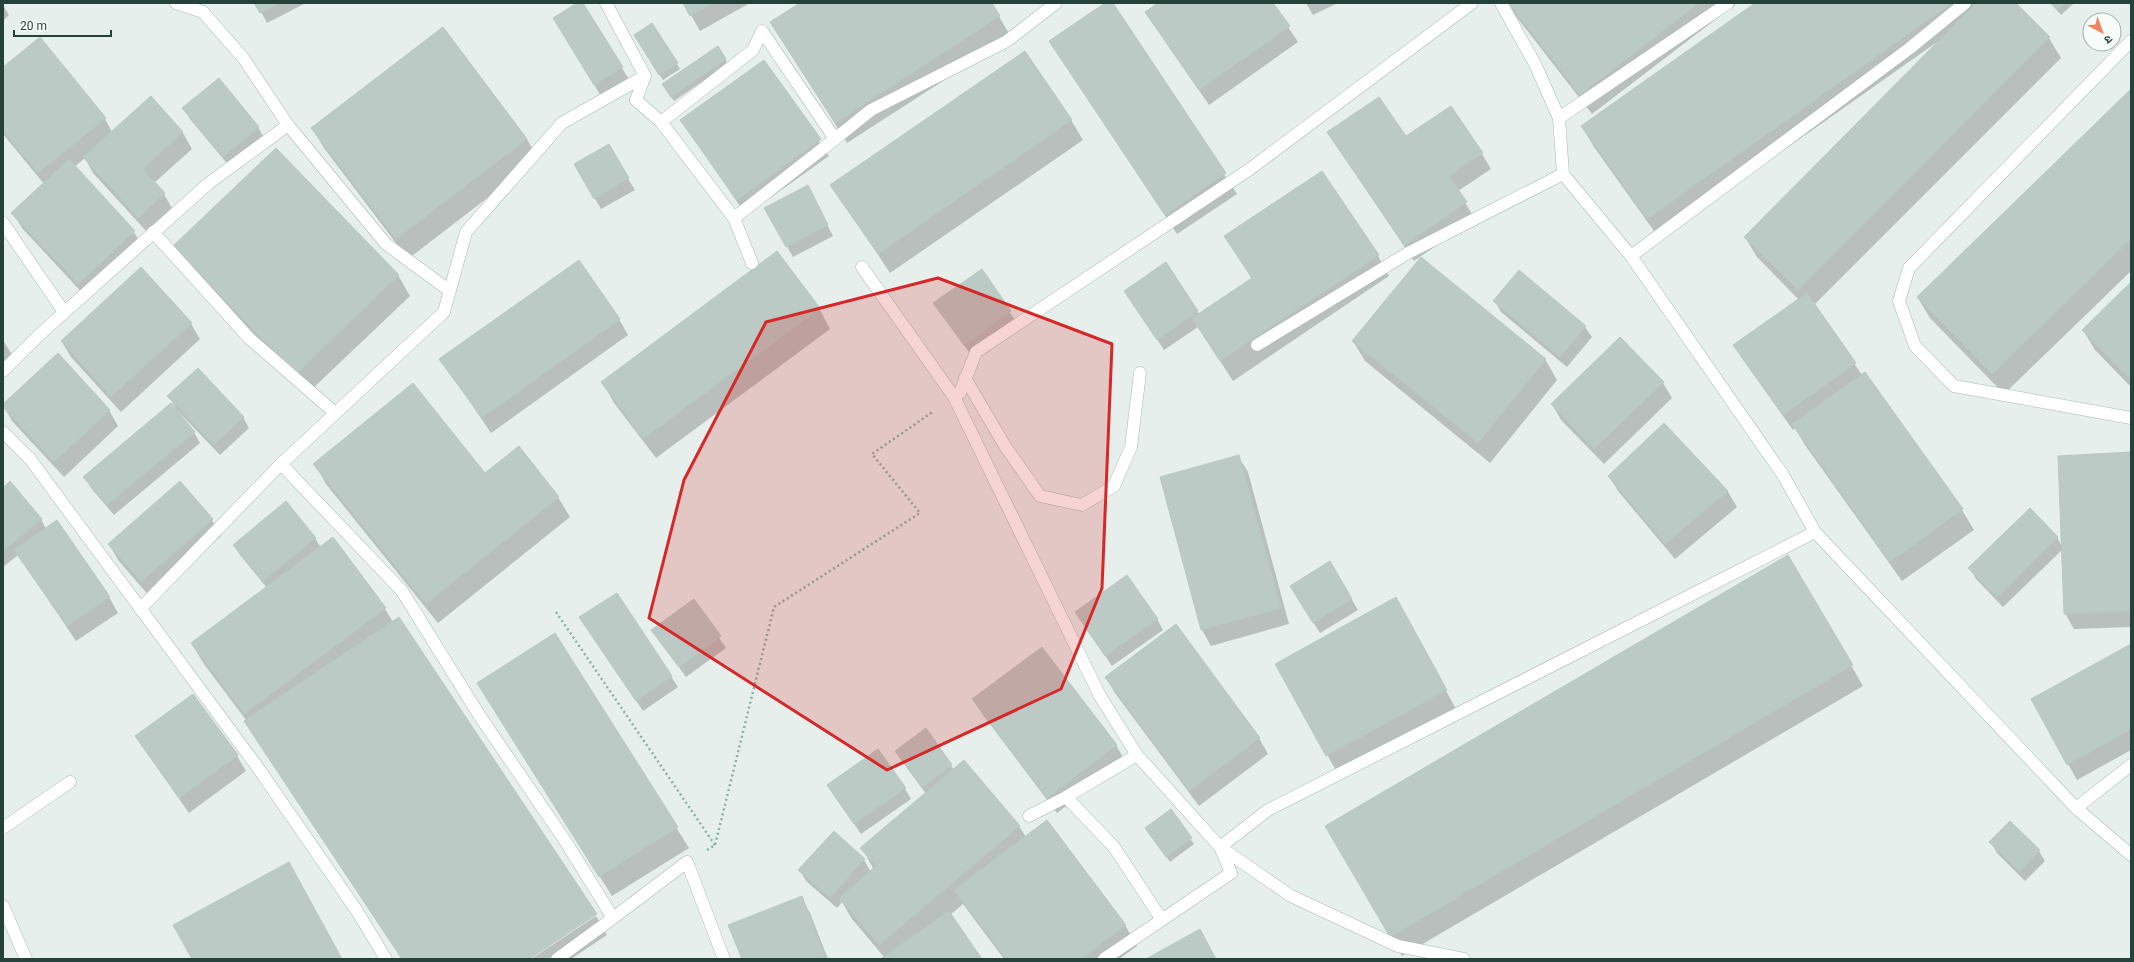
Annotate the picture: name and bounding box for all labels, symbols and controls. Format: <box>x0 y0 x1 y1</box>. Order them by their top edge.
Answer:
scale bar <box>14 12 111 38</box>
north arrow <box>2082 12 2122 52</box>
text: 20 m <box>20 19 47 33</box>
text: उ <box>2101 32 2115 47</box>

